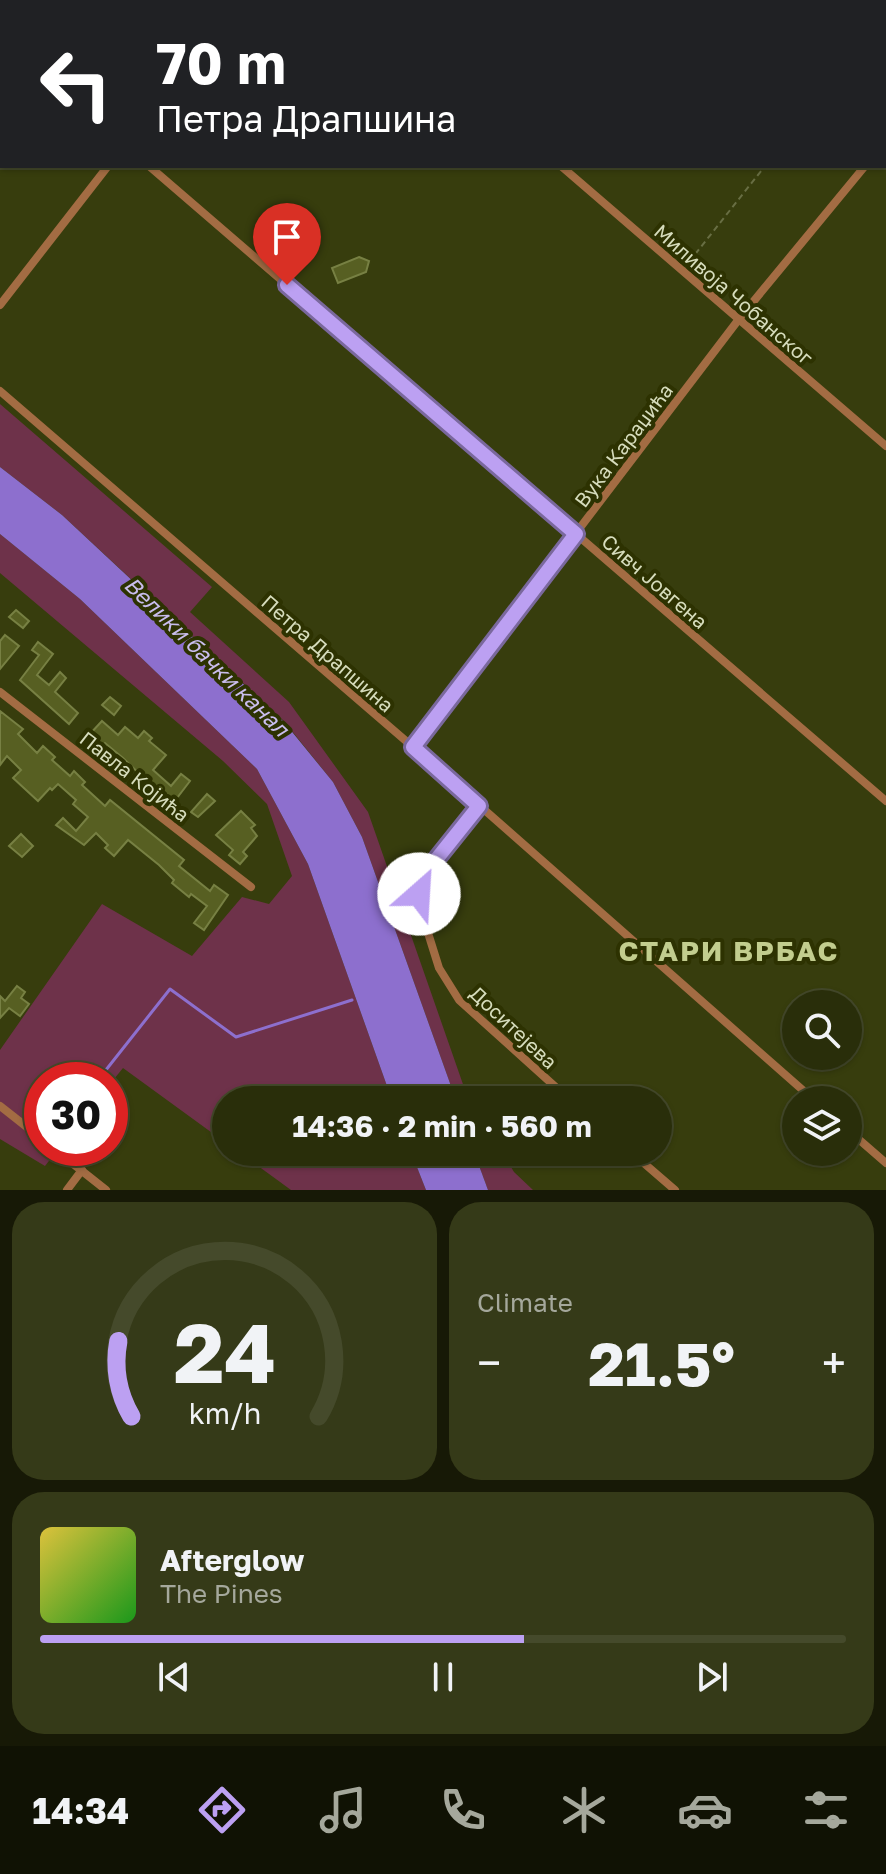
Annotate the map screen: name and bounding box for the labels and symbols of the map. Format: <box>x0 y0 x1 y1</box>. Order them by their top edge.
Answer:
pin <box>253 203 321 285</box>
street label: Миливоја Чобанског <box>650 219 818 369</box>
street label: Вука Караџића <box>569 379 677 511</box>
street label: Сивч Јовгена <box>597 529 713 633</box>
water label: Велики бачки канал <box>119 571 296 743</box>
street label: Петра Драпшина <box>257 589 399 717</box>
street label: Павла Којића <box>75 726 195 826</box>
position arrow <box>377 852 461 936</box>
district label: СТАРИ ВРБАС <box>619 934 839 967</box>
street label: Доситејева <box>465 981 563 1073</box>
speed limit sign: 30 <box>24 1062 128 1166</box>

